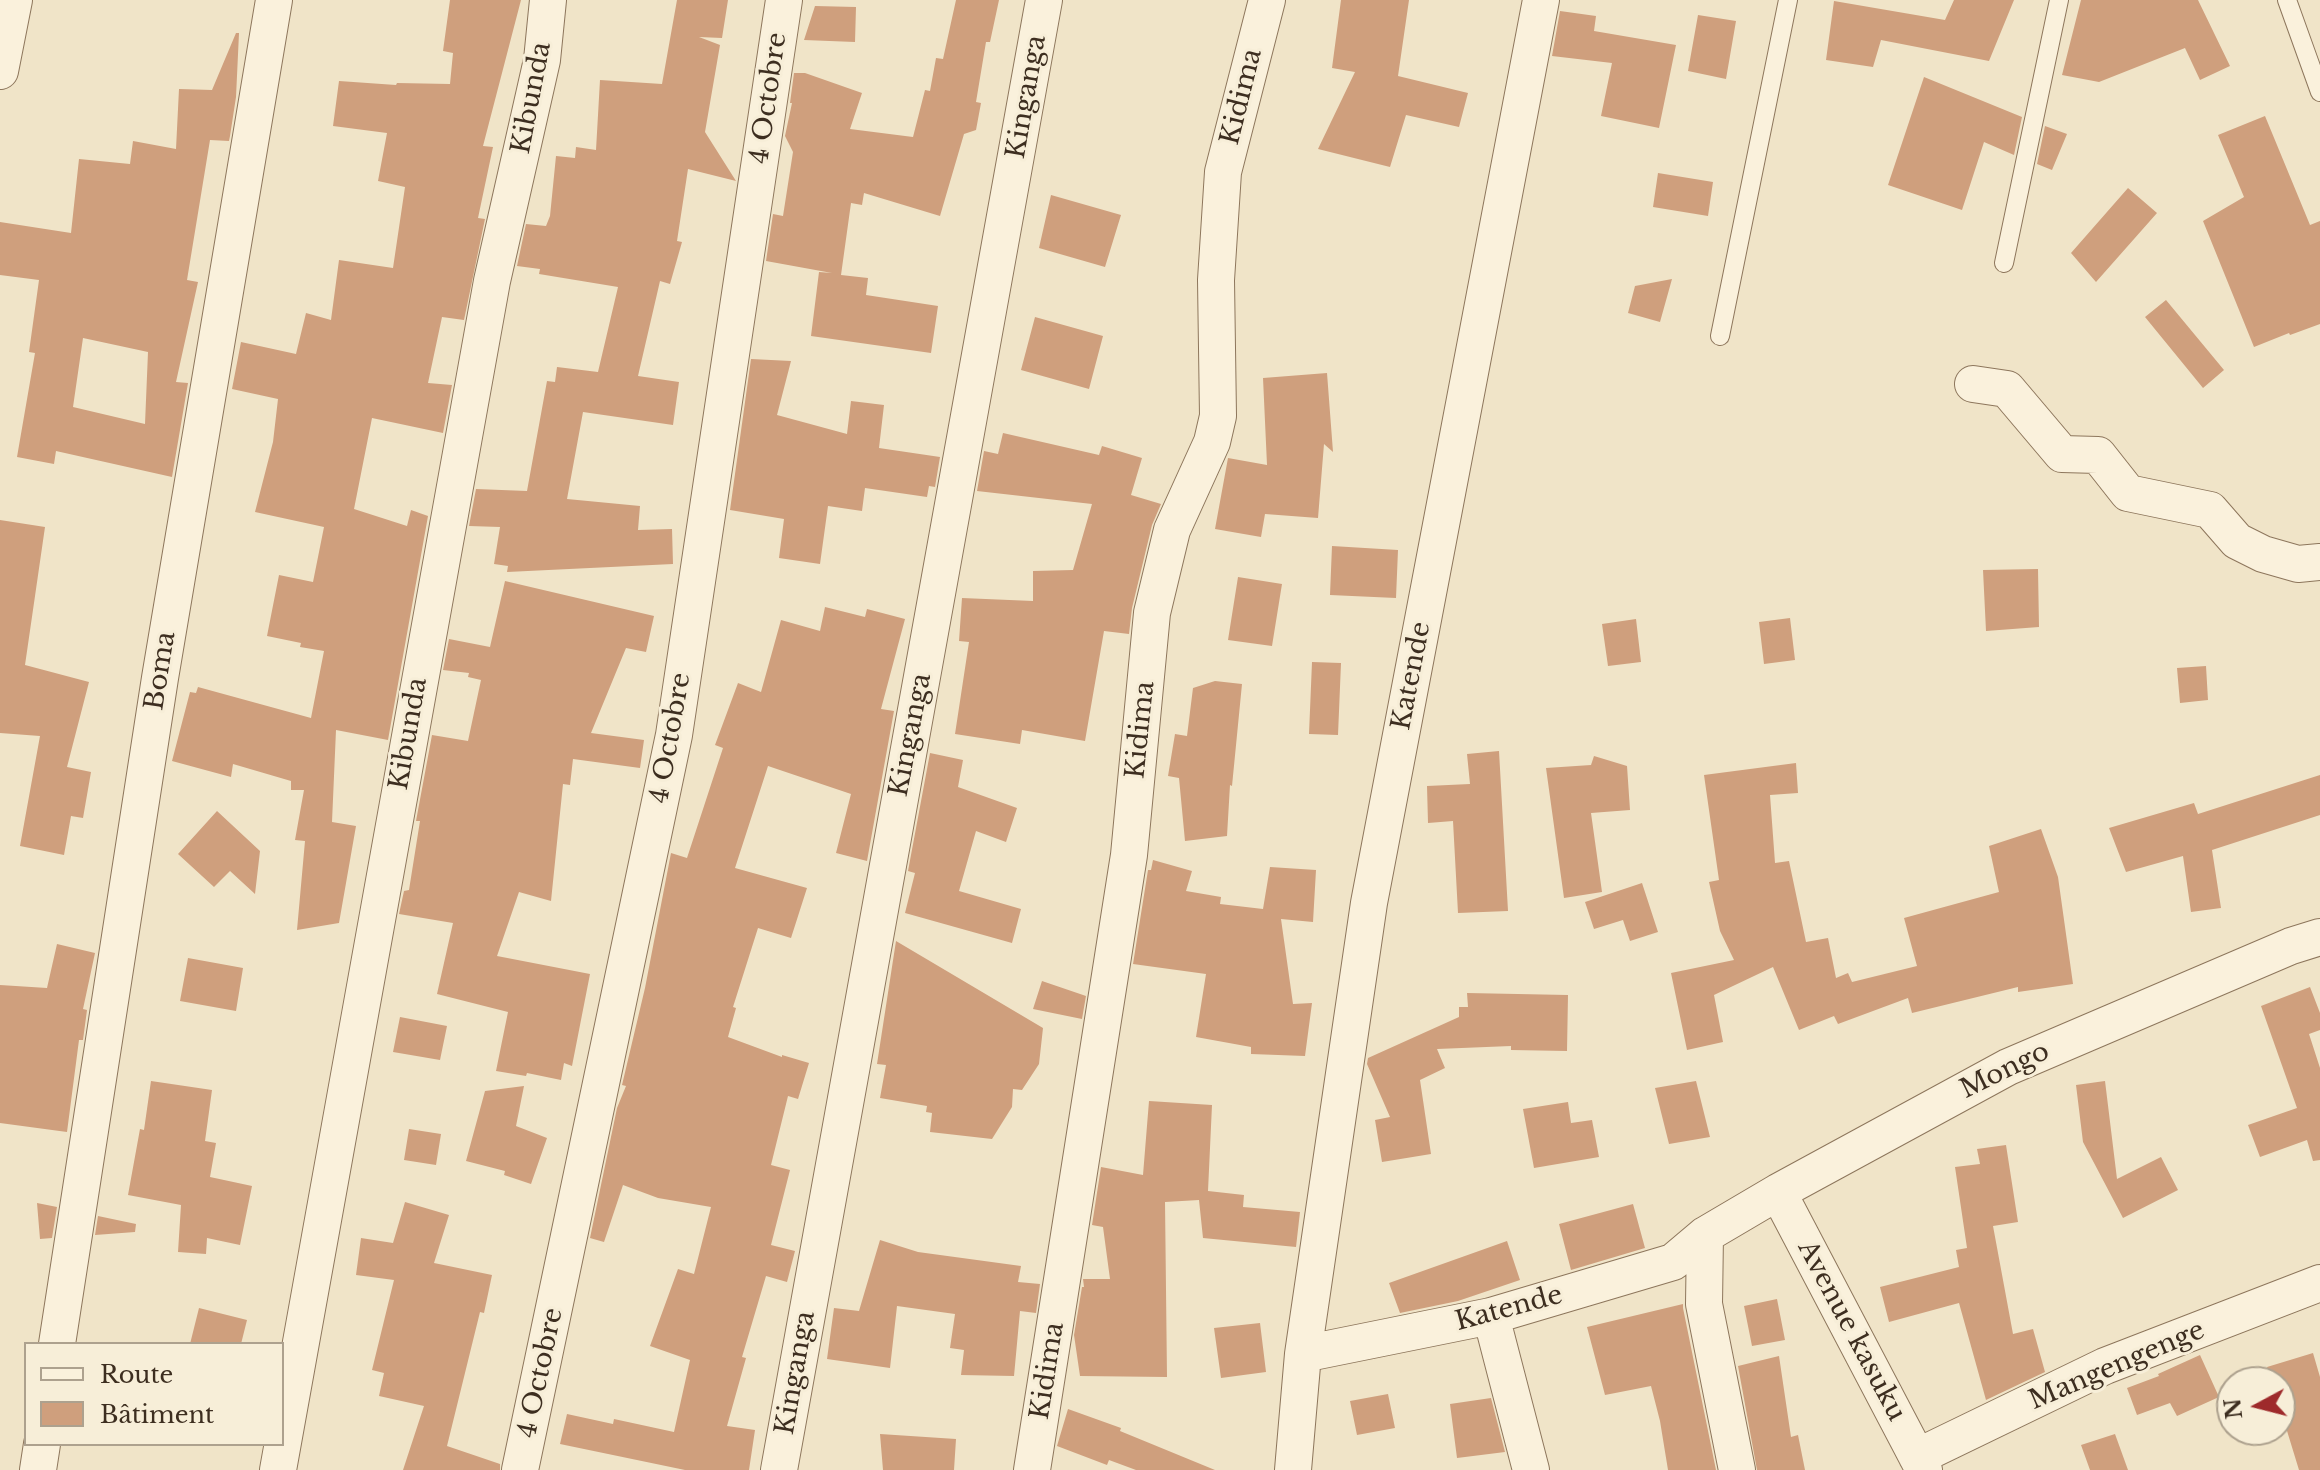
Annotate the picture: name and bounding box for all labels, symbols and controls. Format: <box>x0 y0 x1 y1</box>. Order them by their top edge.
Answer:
street label: 4 Octobre <box>744 30 794 166</box>
street label: Kinganga <box>1001 33 1053 161</box>
street label: Kibunda <box>506 39 558 157</box>
street label: Kidima <box>1215 46 1269 148</box>
street label: Katende <box>1386 619 1438 733</box>
street label: Boma <box>139 629 183 713</box>
street label: 4 Octobre <box>644 670 698 806</box>
street label: Kinganga <box>884 671 938 799</box>
street label: Kibunda <box>384 675 434 793</box>
street label: Kidima <box>1120 680 1162 780</box>
street label: Mongo <box>1955 1036 2055 1106</box>
street label: Avenue kasuku <box>1790 1236 1912 1426</box>
street label: Katende <box>1452 1280 1566 1338</box>
street label: 4 Octobre <box>512 1305 570 1441</box>
street label: Kinganga <box>770 1309 822 1437</box>
street label: Mangengenge <box>2025 1315 2209 1417</box>
street label: Kidima <box>1025 1320 1071 1422</box>
legend <box>24 1342 284 1446</box>
text: Route <box>100 1360 173 1389</box>
north arrow <box>2216 1366 2296 1446</box>
text: N <box>2219 1397 2248 1421</box>
text: Bâtiment <box>100 1400 214 1429</box>

